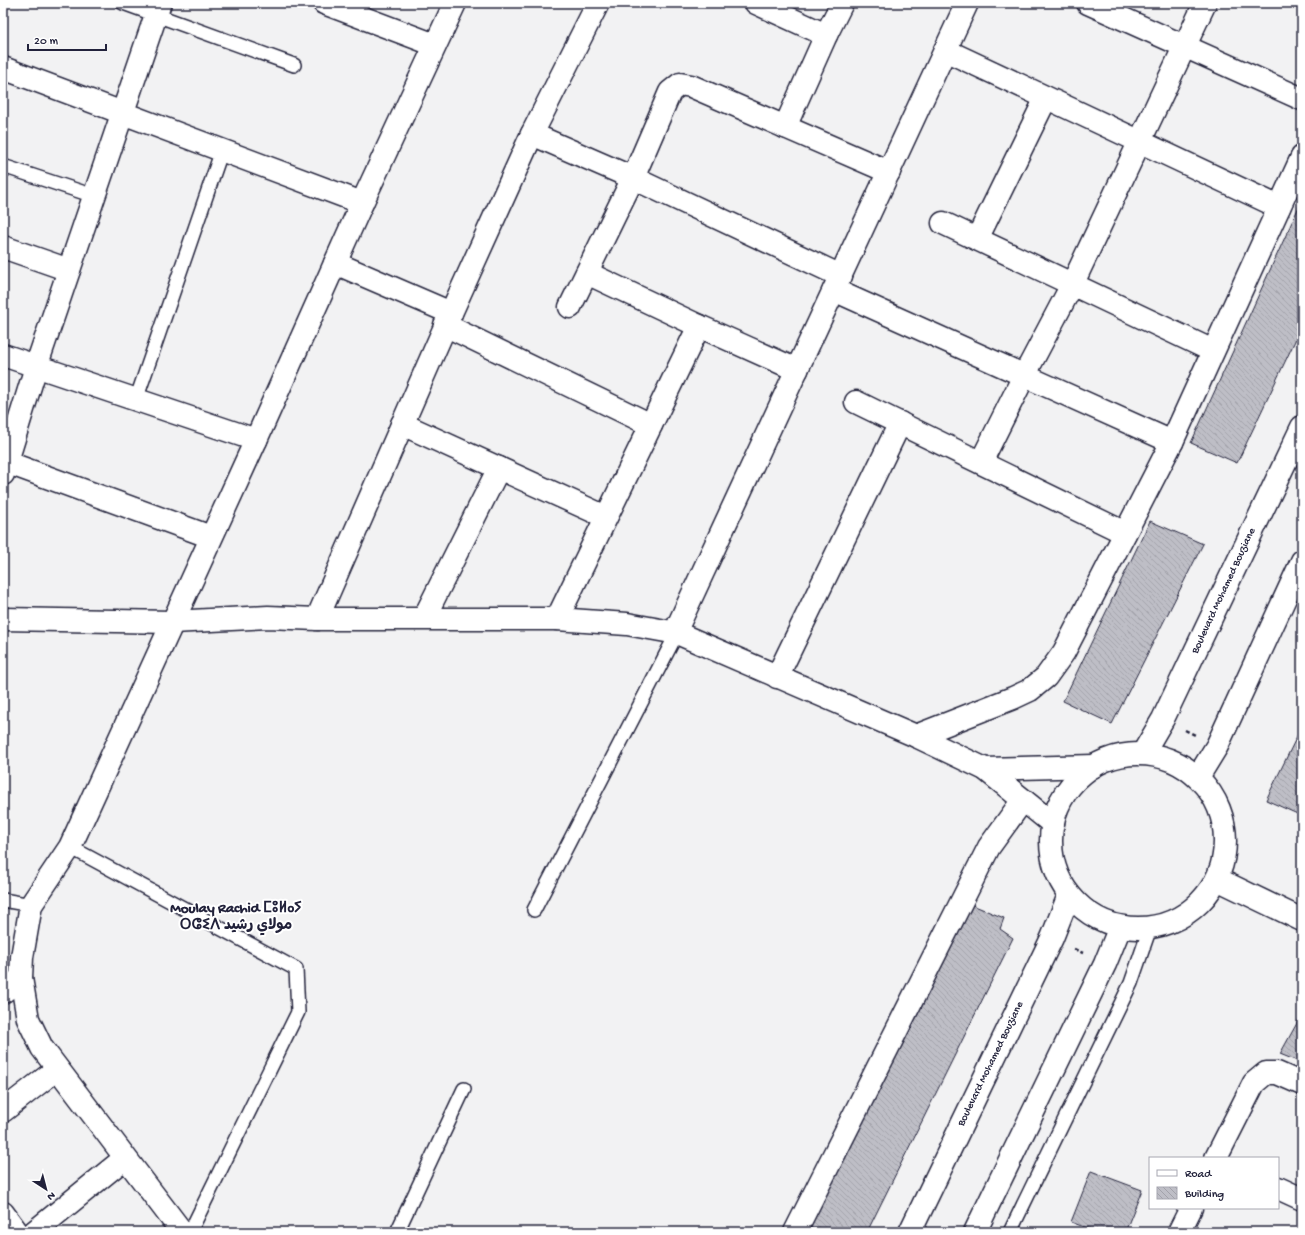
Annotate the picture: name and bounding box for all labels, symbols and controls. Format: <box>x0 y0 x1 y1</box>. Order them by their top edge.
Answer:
scale bar <box>28 26 106 52</box>
text: 20 m <box>34 35 59 49</box>
street label: Boulevard Mohamed Bouziane <box>1189 526 1259 657</box>
district label: Moulay Rachid ⵎⵓⵍⴰⵢ ⵔⵛⵉⴷ مولاي رشيد <box>170 900 302 936</box>
street label: Boulevard Mohamed Bouziane <box>955 999 1027 1129</box>
legend <box>1149 1157 1279 1209</box>
text: Road <box>1185 1168 1212 1182</box>
north arrow <box>26 1169 66 1209</box>
text: Building <box>1184 1188 1224 1202</box>
text: N <box>44 1189 57 1202</box>

